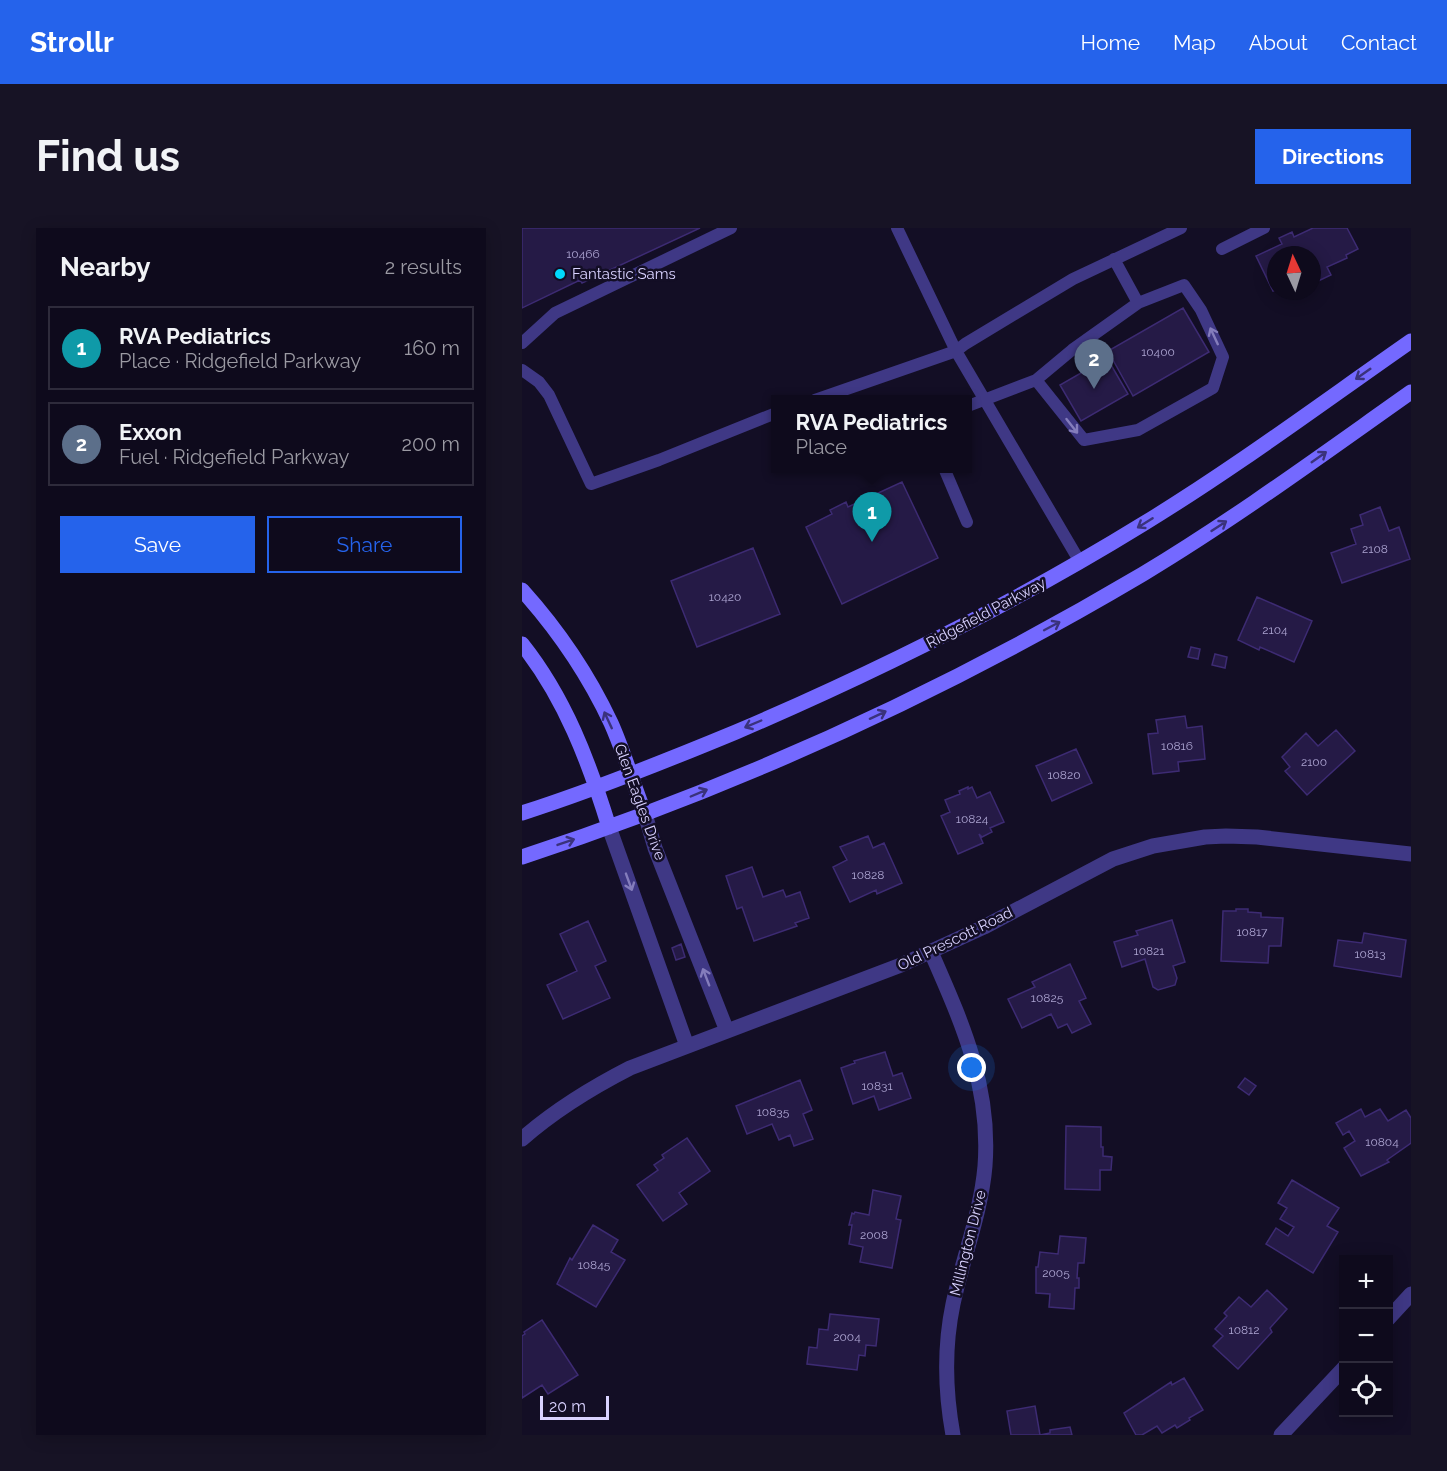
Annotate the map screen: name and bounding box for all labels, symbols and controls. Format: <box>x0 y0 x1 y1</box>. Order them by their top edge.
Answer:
text: Strollr <box>30 26 114 59</box>
text: Home <box>1081 30 1140 55</box>
text: Map <box>1173 30 1216 55</box>
text: About <box>1249 30 1308 55</box>
text: Contact <box>1341 30 1417 55</box>
button: Directions <box>1255 129 1411 184</box>
text: Find us <box>36 132 180 181</box>
north arrow <box>1267 246 1321 300</box>
house number: 10466 <box>566 247 600 261</box>
text: Nearby <box>60 252 150 282</box>
text: 2 results <box>385 255 462 279</box>
place label: Fantastic Sams <box>572 265 676 283</box>
marker: Fantastic Sams <box>553 267 567 281</box>
text: RVA Pediatrics <box>119 323 271 349</box>
one-way arrow <box>1207 328 1219 346</box>
text: 1 <box>77 336 86 360</box>
text: 160 m <box>404 336 460 360</box>
pin: 2 <box>1074 340 1114 389</box>
house number: 10400 <box>1141 345 1175 359</box>
text: Place · Ridgefield Parkway <box>119 349 361 373</box>
one-way arrow <box>1356 368 1372 381</box>
popup <box>771 395 972 473</box>
text: RVA Pediatrics <box>796 409 947 435</box>
one-way arrow <box>1066 417 1079 433</box>
text: Exxon <box>119 419 182 445</box>
text: 2 <box>76 432 87 456</box>
text: 200 m <box>402 432 460 456</box>
text: Place <box>796 435 847 459</box>
text: Fuel · Ridgefield Parkway <box>119 445 349 469</box>
one-way arrow <box>1311 451 1327 463</box>
pin: 1 <box>852 492 892 542</box>
button: Save <box>60 516 255 573</box>
button: Share <box>267 516 462 573</box>
one-way arrow <box>1137 517 1154 529</box>
one-way arrow <box>1210 520 1226 532</box>
house number: 2108 <box>1362 542 1388 556</box>
street label: Ridgefield Parkway <box>923 574 1049 652</box>
house number: 10420 <box>709 590 741 604</box>
one-way arrow <box>1042 620 1060 631</box>
house number: 2104 <box>1262 623 1288 637</box>
one-way arrow <box>868 708 886 720</box>
one-way arrow <box>602 711 614 729</box>
one-way arrow <box>744 719 762 731</box>
house number: 10816 <box>1161 739 1193 753</box>
street label: Glen Eagles Drive <box>611 741 669 863</box>
house number: 2100 <box>1301 755 1327 769</box>
house number: 10820 <box>1047 768 1081 782</box>
one-way arrow <box>690 787 708 798</box>
house number: 10824 <box>956 812 989 826</box>
one-way arrow <box>556 836 575 847</box>
house number: 10828 <box>852 868 884 882</box>
one-way arrow <box>624 872 635 891</box>
street label: Old Prescott Road <box>895 903 1015 975</box>
house number: 10817 <box>1236 925 1268 939</box>
house number: 10821 <box>1134 944 1164 958</box>
house number: 10813 <box>1354 947 1386 961</box>
one-way arrow <box>700 968 711 986</box>
house number: 10825 <box>1031 991 1064 1005</box>
your location <box>957 1053 986 1082</box>
house number: 10831 <box>861 1079 893 1093</box>
house number: 10835 <box>757 1105 790 1119</box>
house number: 10804 <box>1365 1135 1399 1149</box>
street label: Millington Drive <box>946 1188 990 1298</box>
house number: 2008 <box>860 1228 888 1242</box>
map controls <box>1339 1255 1393 1417</box>
button: + <box>1339 1255 1393 1309</box>
house number: 10845 <box>578 1258 611 1272</box>
house number: 2005 <box>1042 1266 1070 1280</box>
button: − <box>1339 1309 1393 1363</box>
house number: 10812 <box>1229 1323 1259 1337</box>
house number: 2004 <box>833 1330 861 1344</box>
button: locate <box>1339 1363 1393 1417</box>
scale bar <box>540 1393 609 1420</box>
text: 20 m <box>549 1397 586 1416</box>

